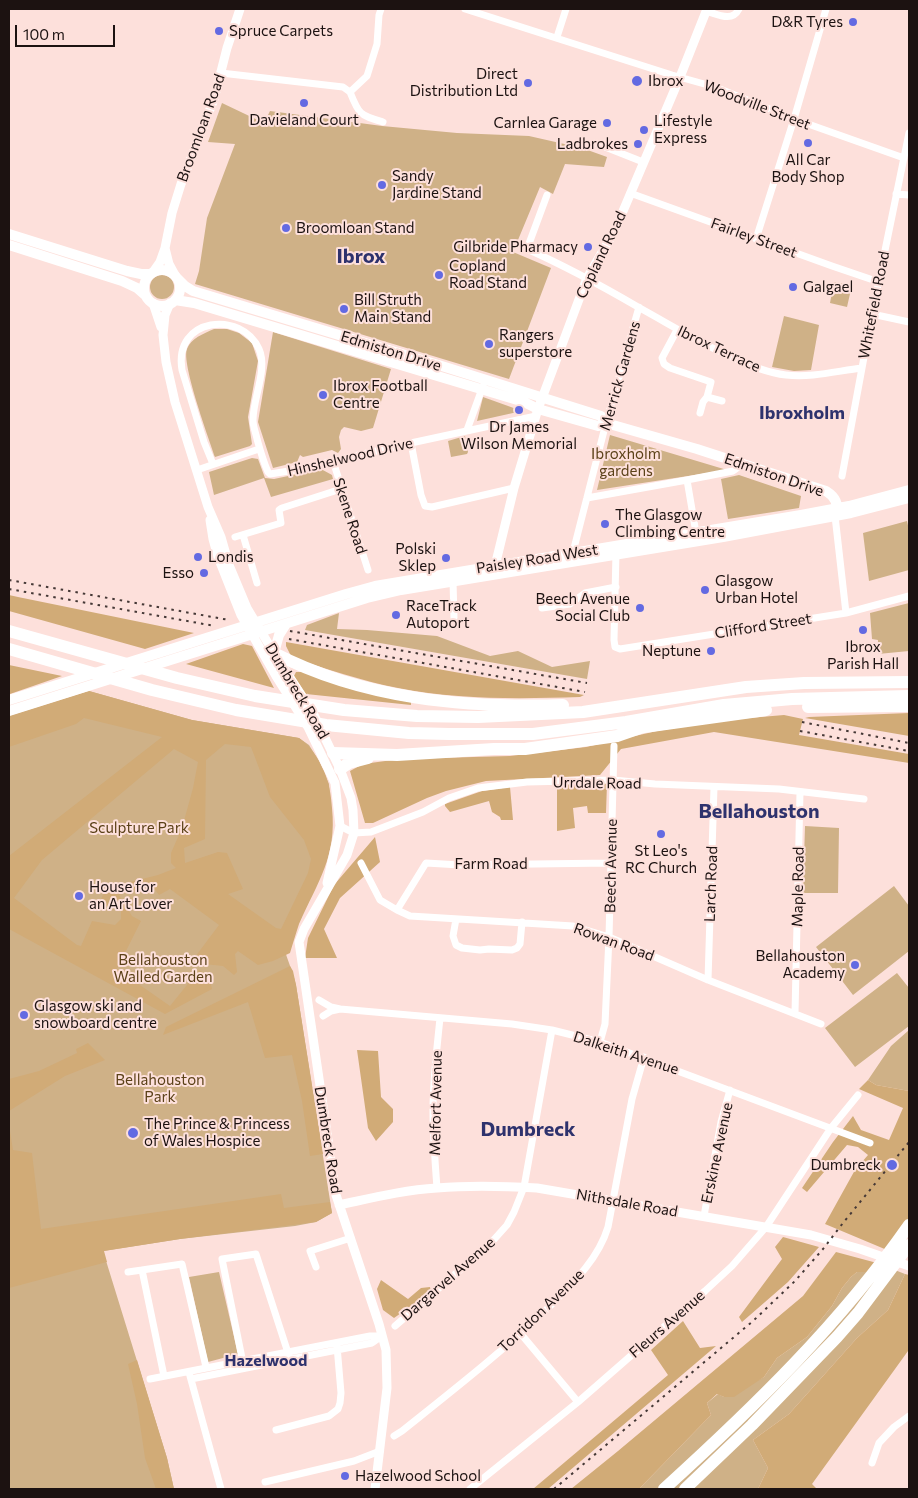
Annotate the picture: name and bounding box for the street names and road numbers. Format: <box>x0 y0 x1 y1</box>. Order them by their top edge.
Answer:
street label: Broomloan Road <box>173 72 229 184</box>
street label: Woodville Street <box>701 76 813 134</box>
street label: Copland Road <box>572 208 630 302</box>
street label: Fairley Street <box>708 214 800 262</box>
street label: Whitefield Road <box>855 249 893 361</box>
street label: Merrick Gardens <box>596 319 644 433</box>
street label: Ibrox Terrace <box>675 322 763 376</box>
street label: Edmiston Drive <box>339 327 443 375</box>
street label: Hinshelwood Drive <box>285 434 415 480</box>
street label: Edmiston Drive <box>722 450 826 500</box>
street label: Skene Road <box>329 476 371 556</box>
street label: Paisley Road West <box>475 540 599 578</box>
street label: Clifford Street <box>713 609 813 643</box>
street label: Dumbreck Road <box>261 640 333 742</box>
street label: Urrdale Road <box>552 773 642 793</box>
street label: Beech Avenue <box>601 819 621 913</box>
street label: Larch Road <box>701 846 721 922</box>
street label: Maple Road <box>788 847 808 927</box>
street label: Farm Road <box>454 855 528 873</box>
street label: Rowan Road <box>571 919 657 965</box>
street label: Dalkeith Avenue <box>571 1027 681 1079</box>
street label: Melfort Avenue <box>426 1050 446 1156</box>
street label: Dumbreck Road <box>311 1085 345 1195</box>
street label: Erskine Avenue <box>698 1101 736 1205</box>
street label: Nithsdale Road <box>575 1185 679 1221</box>
street label: Dargarvel Avenue <box>397 1233 499 1325</box>
street label: Torridon Avenue <box>494 1266 588 1356</box>
street label: Fleurs Avenue <box>626 1286 708 1362</box>

